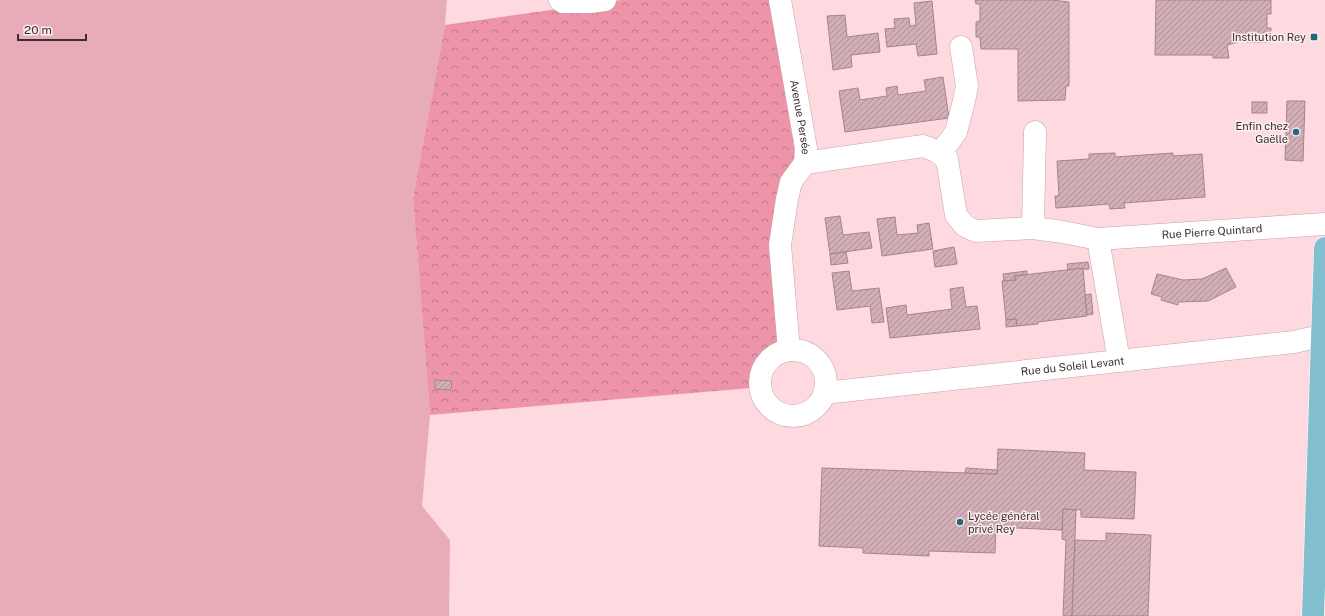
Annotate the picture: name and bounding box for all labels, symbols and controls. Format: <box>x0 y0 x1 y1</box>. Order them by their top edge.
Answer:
scale bar <box>18 16 86 42</box>
text: 20 m <box>24 23 52 37</box>
place label: Institution Rey <box>1232 31 1306 43</box>
marker: Institution Rey <box>1309 32 1319 42</box>
street label: Avenue Persée <box>788 79 812 155</box>
place label: Enfin chez Gaëlle <box>1236 120 1288 145</box>
marker: Enfin chez Gaëlle <box>1291 127 1301 137</box>
street label: Rue Pierre Quintard <box>1161 222 1263 241</box>
street label: Rue du Soleil Levant <box>1020 354 1125 378</box>
place label: Lycée général privé Rey <box>968 510 1040 535</box>
marker: Lycée général privé Rey <box>955 517 965 527</box>

